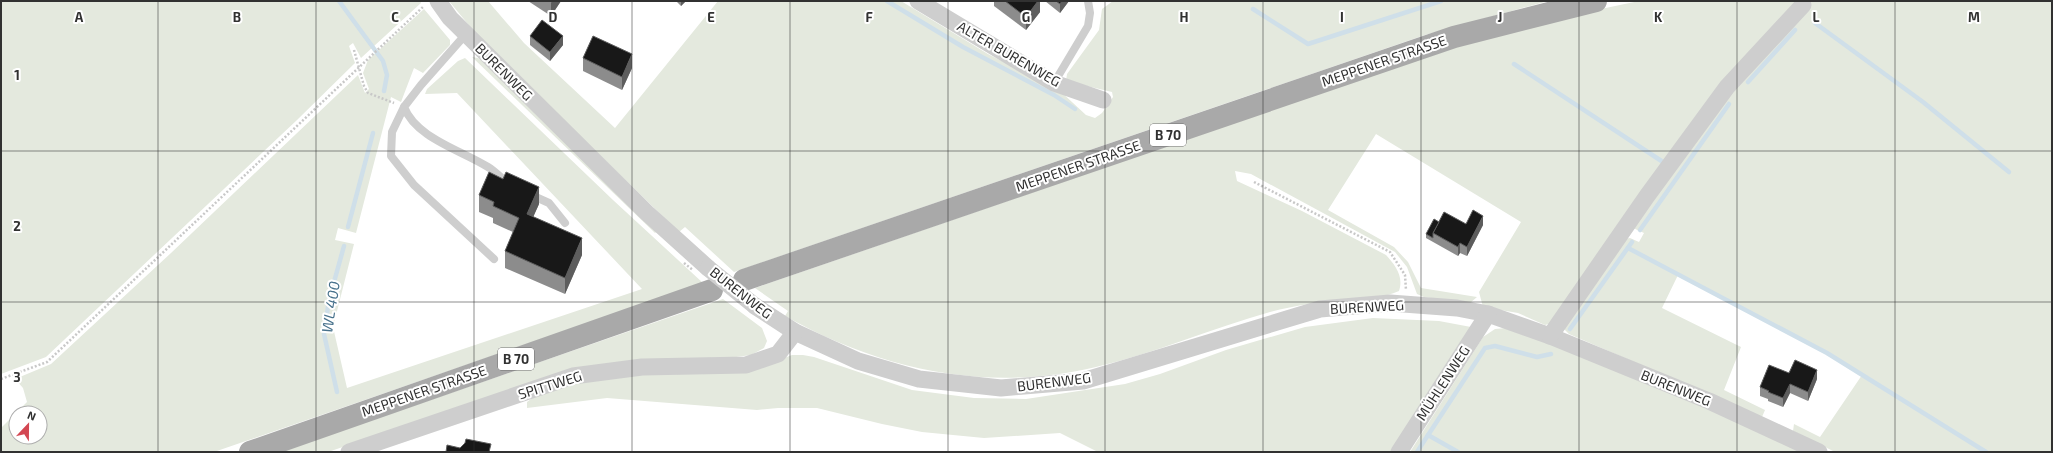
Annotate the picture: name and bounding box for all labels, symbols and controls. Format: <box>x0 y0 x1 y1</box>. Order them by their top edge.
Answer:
text: A <box>75 9 84 25</box>
text: B <box>233 9 241 25</box>
text: C <box>391 9 399 25</box>
text: D <box>549 9 558 25</box>
text: E <box>707 9 715 25</box>
text: F <box>865 9 873 25</box>
text: H <box>1180 9 1189 25</box>
text: I <box>1340 9 1344 25</box>
text: J <box>1498 9 1502 25</box>
text: K <box>1654 9 1663 25</box>
text: L <box>1813 9 1820 25</box>
text: M <box>1968 9 1980 25</box>
street label: ALTER BURENWEG <box>954 18 1064 90</box>
street label: MEPPENER STRASSE <box>1319 31 1449 90</box>
street label: BURENWEG <box>472 39 537 104</box>
text: 1 <box>14 67 20 83</box>
road number: B 70 <box>1150 124 1186 146</box>
street label: MEPPENER STRASSE <box>1013 136 1143 195</box>
text: 2 <box>13 218 21 234</box>
street label: BURENWEG <box>707 263 776 322</box>
water label: WL 400 <box>317 280 343 334</box>
street label: BURENWEG <box>1329 296 1404 317</box>
street label: MÜHLENWEG <box>1412 342 1473 423</box>
road number: B 70 <box>498 348 534 370</box>
street label: MEPPENER STRASSE <box>359 361 489 420</box>
street label: BURENWEG <box>1639 366 1714 409</box>
street label: SPITTWEG <box>516 367 584 402</box>
text: 3 <box>13 369 21 385</box>
street label: BURENWEG <box>1016 369 1092 394</box>
north arrow <box>8 405 48 445</box>
text: N <box>26 408 38 423</box>

